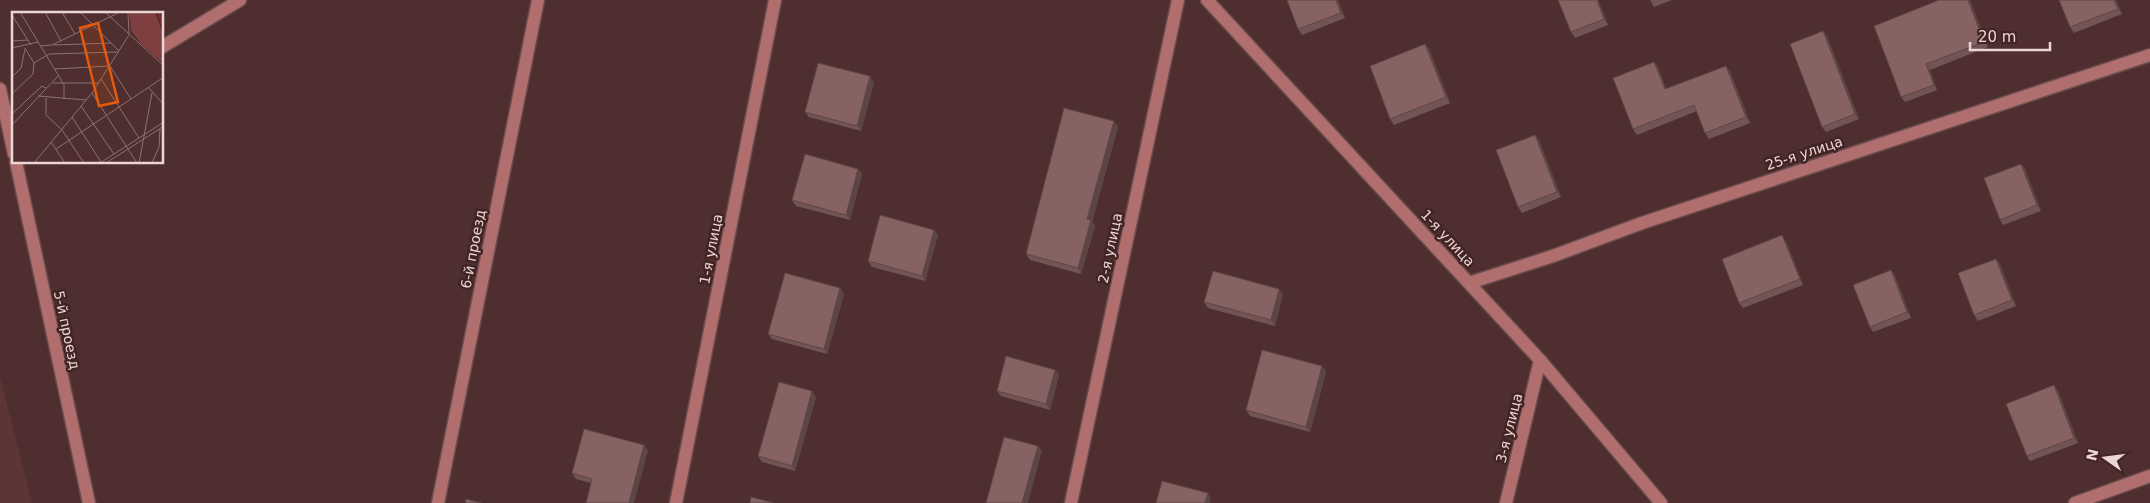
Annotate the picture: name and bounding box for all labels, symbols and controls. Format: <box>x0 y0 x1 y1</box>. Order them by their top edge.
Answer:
inset map <box>12 12 164 164</box>
scale bar <box>1970 20 2050 52</box>
text: 20 m <box>1978 28 2016 46</box>
street label: 25-я улица <box>1763 133 1845 173</box>
street label: 1-я улица <box>1418 206 1478 270</box>
street label: 6-й проезд <box>458 208 488 290</box>
street label: 2-я улица <box>1095 211 1125 285</box>
street label: 1-я улица <box>696 212 726 286</box>
street label: 5-й проезд <box>51 289 83 371</box>
street label: 3-я улица <box>1493 391 1525 465</box>
north arrow <box>2080 433 2130 483</box>
text: N <box>2083 447 2102 462</box>

